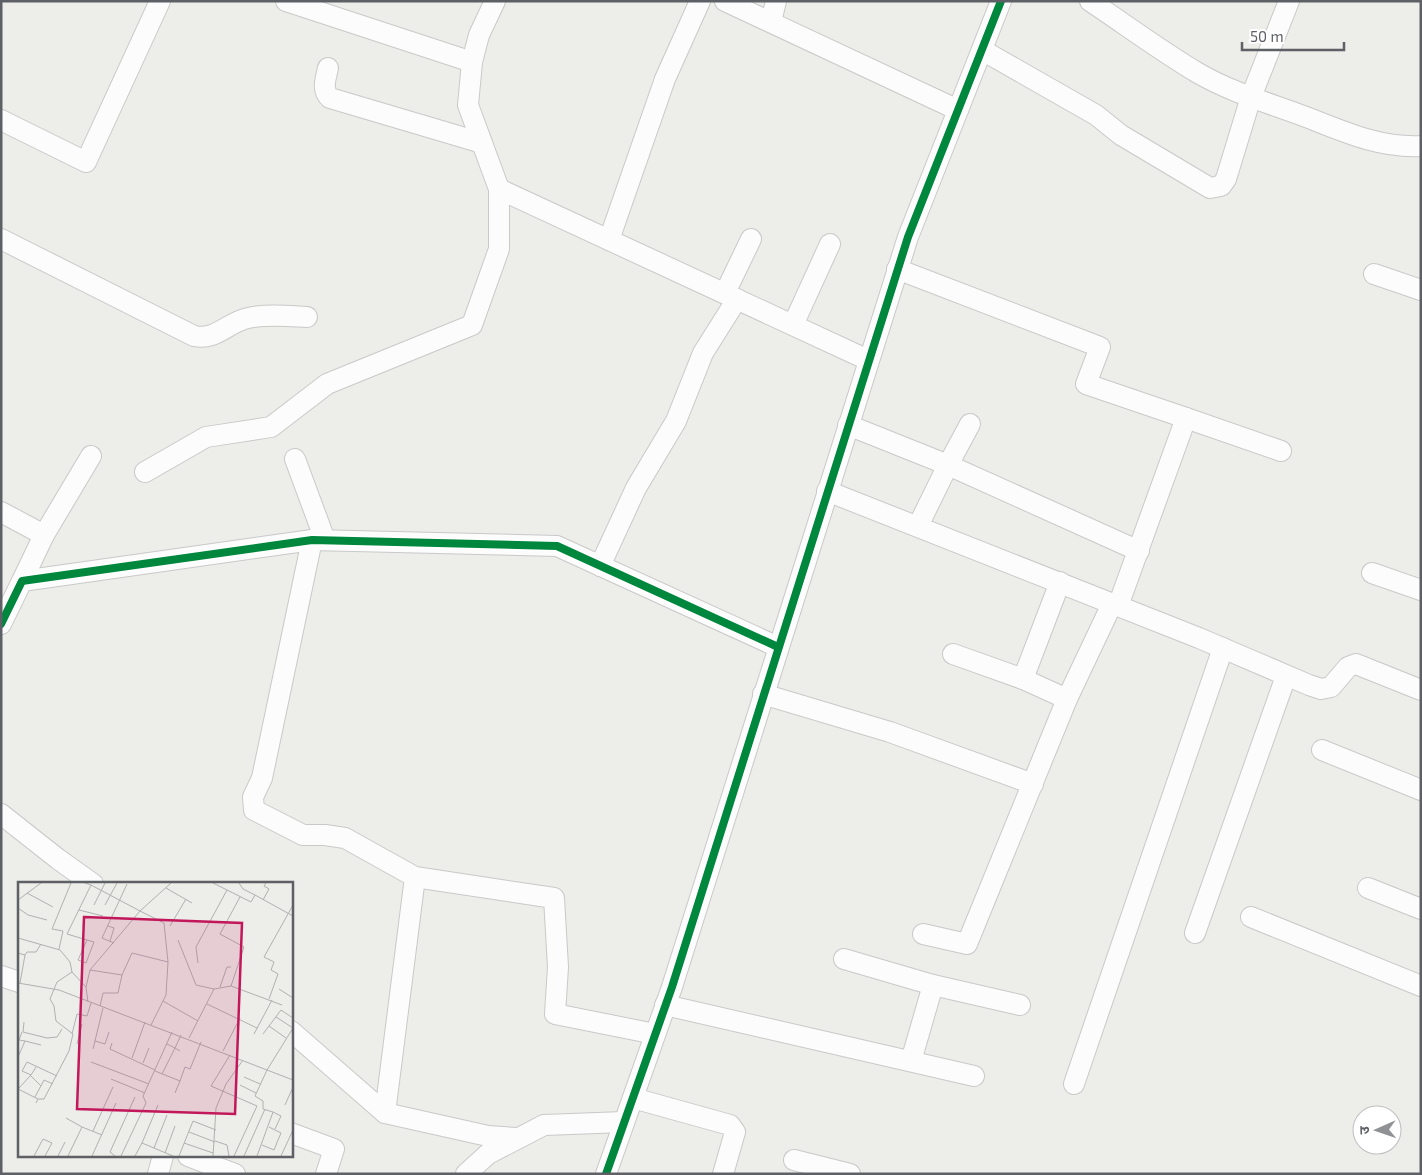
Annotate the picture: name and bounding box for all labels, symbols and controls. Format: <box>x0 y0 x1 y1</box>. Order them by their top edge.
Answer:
scale bar <box>1242 20 1344 52</box>
text: 50 m <box>1250 27 1284 45</box>
inset map <box>18 882 292 1158</box>
north arrow <box>1352 1105 1402 1155</box>
text: उ <box>1355 1125 1372 1135</box>

